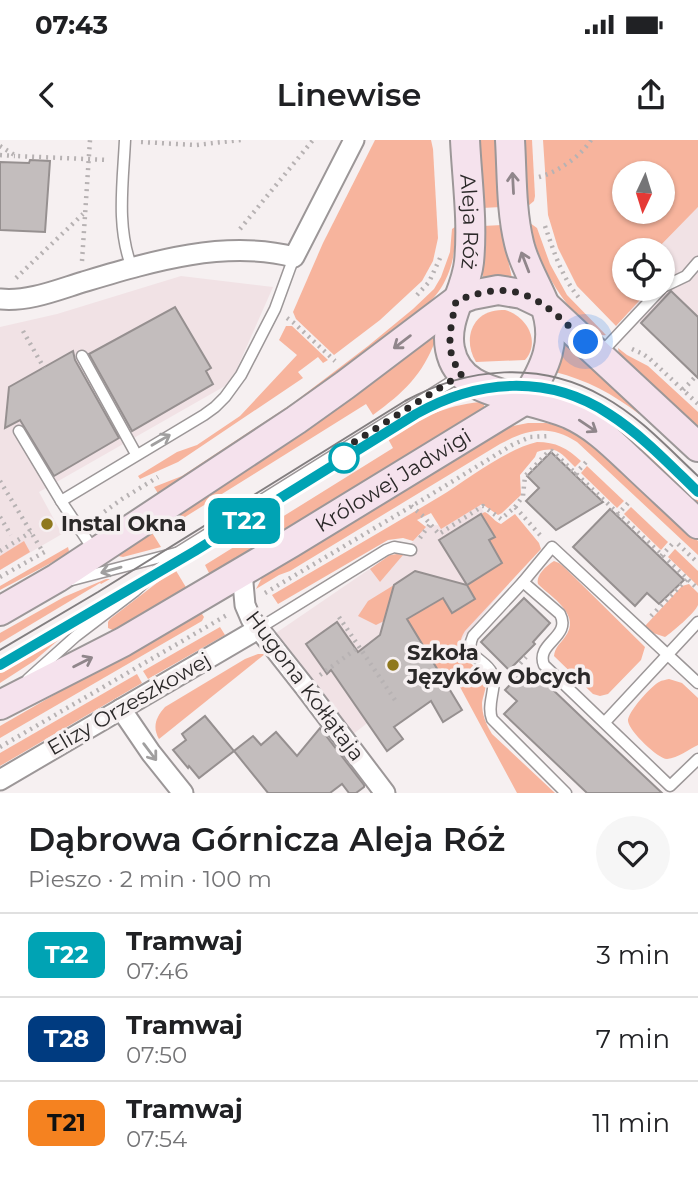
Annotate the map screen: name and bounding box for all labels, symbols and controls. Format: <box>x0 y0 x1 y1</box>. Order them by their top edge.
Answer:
text: 07:43 <box>35 9 108 41</box>
text: Linewise <box>276 75 422 114</box>
icon: back <box>28 76 66 114</box>
icon: share <box>632 76 670 114</box>
north arrow <box>612 161 676 224</box>
map controls <box>612 161 675 301</box>
one-way arrow <box>506 172 519 195</box>
street label: Aleja Róż <box>455 173 483 271</box>
button: locate <box>612 238 675 301</box>
one-way arrow <box>518 251 530 273</box>
your location <box>568 324 603 359</box>
one-way arrow <box>393 334 411 349</box>
one-way arrow <box>578 418 597 433</box>
street label: Królowej Jadwigi <box>311 423 475 537</box>
one-way arrow <box>151 432 171 446</box>
unlabelled marker <box>329 443 359 473</box>
line badge: T22 <box>204 498 284 544</box>
text: T22 <box>222 506 266 535</box>
place label: Instal Okna <box>61 511 186 536</box>
marker: Instal Okna <box>39 516 55 532</box>
one-way arrow <box>100 564 122 577</box>
street label: Hugona Kołłątaja <box>241 606 370 766</box>
place label: Szkoła Języków Obcych <box>406 640 591 689</box>
street label: Elizy Orzeszkowej <box>43 647 215 760</box>
one-way arrow <box>72 654 93 668</box>
marker: Szkoła Języków Obcych <box>385 657 401 673</box>
one-way arrow <box>143 742 158 761</box>
button: heart <box>596 816 670 890</box>
text: Dąbrowa Górnicza Aleja Róż <box>28 819 505 859</box>
text: Pieszo · 2 min · 100 m <box>28 865 272 893</box>
text: Tramwaj <box>126 925 243 957</box>
text: 3 min <box>596 939 670 971</box>
text: T22 <box>45 940 88 969</box>
text: 07:46 <box>126 957 188 985</box>
text: Tramwaj <box>126 1009 243 1041</box>
text: 7 min <box>596 1023 670 1055</box>
text: T28 <box>44 1024 89 1053</box>
text: 07:50 <box>126 1041 187 1069</box>
text: Tramwaj <box>126 1093 243 1125</box>
text: 11 min <box>592 1107 670 1139</box>
text: T21 <box>47 1108 86 1137</box>
text: 07:54 <box>126 1125 187 1153</box>

